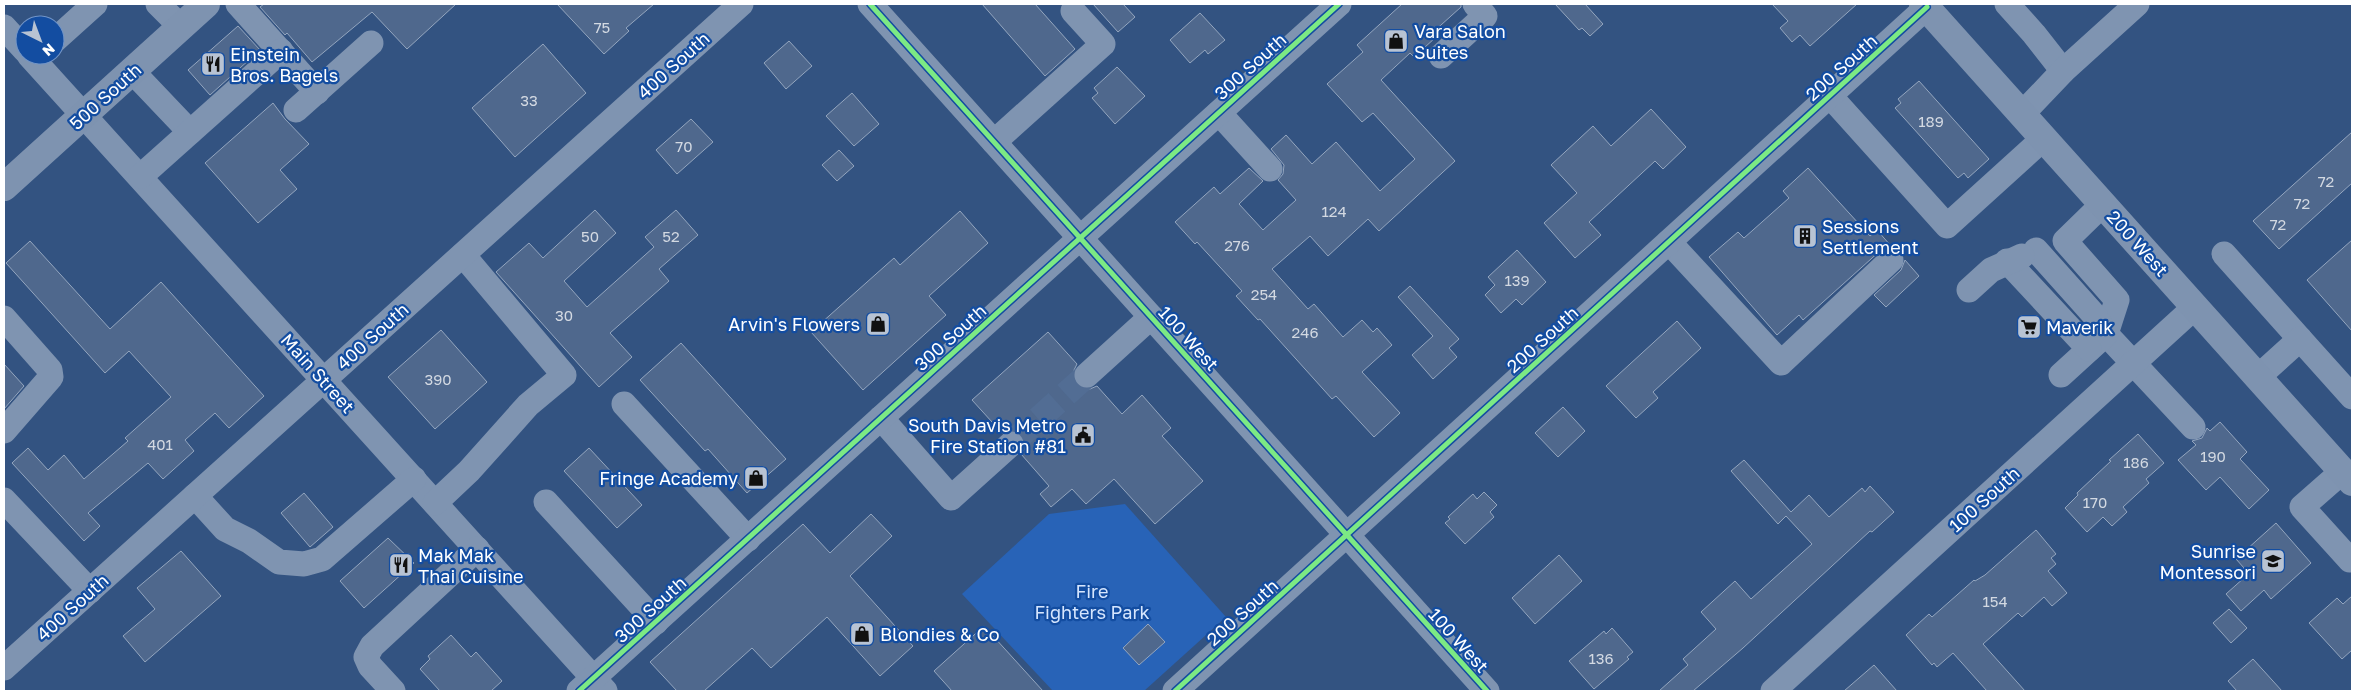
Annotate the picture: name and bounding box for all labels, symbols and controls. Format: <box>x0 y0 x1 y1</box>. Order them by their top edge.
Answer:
north arrow <box>15 15 65 65</box>
house number: 75 <box>594 18 610 36</box>
place label: Vara Salon Suites <box>1414 20 1506 63</box>
street label: 400 South <box>632 27 714 103</box>
street label: 300 South <box>1210 28 1290 104</box>
shop icon: Vara Salon Suites <box>1383 28 1409 54</box>
street label: 200 South <box>1801 29 1881 105</box>
text: N <box>39 40 59 60</box>
place label: Einstein Bros. Bagels <box>230 43 338 86</box>
restaurant icon: Einstein Bros. Bagels <box>200 51 226 77</box>
street label: 500 South <box>65 58 145 134</box>
house number: 33 <box>520 91 538 109</box>
house number: 189 <box>1918 112 1944 130</box>
house number: 70 <box>675 137 693 155</box>
house number: 72 <box>2318 172 2334 190</box>
house number: 72 <box>2294 194 2310 212</box>
house number: 124 <box>1321 202 1347 220</box>
street label: 200 West <box>2103 206 2173 280</box>
place label: Sessions Settlement <box>1822 215 1919 258</box>
house number: 72 <box>2270 215 2286 233</box>
building icon: Sessions Settlement <box>1792 223 1818 249</box>
house number: 50 <box>581 227 599 245</box>
house number: 52 <box>662 227 680 245</box>
house number: 276 <box>1224 236 1250 254</box>
house number: 139 <box>1504 271 1530 289</box>
house number: 254 <box>1251 285 1277 303</box>
street label: 400 South <box>331 298 413 374</box>
street label: 300 South <box>910 299 990 375</box>
street label: 100 West <box>1154 301 1224 375</box>
street label: 200 South <box>1502 301 1582 377</box>
house number: 30 <box>555 306 573 324</box>
shop icon: Arvin's Flowers <box>865 311 891 337</box>
place label: Arvin's Flowers <box>728 313 860 335</box>
supermarket icon: Maverik <box>2016 314 2042 340</box>
place label: Maverik <box>2046 316 2113 338</box>
house number: 246 <box>1292 323 1318 341</box>
street label: Main Street <box>277 329 359 417</box>
house number: 390 <box>424 370 452 388</box>
place label: South Davis Metro Fire Station #81 <box>908 414 1066 457</box>
public building icon: South Davis Metro Fire Station #81 <box>1070 422 1096 448</box>
house number: 401 <box>147 435 173 453</box>
house number: 190 <box>2200 447 2226 465</box>
house number: 186 <box>2123 453 2149 471</box>
street label: 100 South <box>1944 462 2024 536</box>
shop icon: Fringe Academy <box>743 465 769 491</box>
place label: Fringe Academy <box>599 467 738 489</box>
house number: 170 <box>2083 493 2107 511</box>
place label: Sunrise Montessori <box>2159 540 2256 583</box>
place label: Mak Mak Thai Cuisine <box>418 544 524 587</box>
school or university icon: Sunrise Montessori <box>2260 548 2286 574</box>
restaurant icon: Mak Mak Thai Cuisine <box>388 552 414 578</box>
street label: 400 South <box>31 569 113 645</box>
street label: 300 South <box>610 571 690 647</box>
street label: 200 South <box>1202 574 1282 650</box>
park label: Fire Fighters Park <box>1034 580 1150 623</box>
house number: 154 <box>1982 592 2008 610</box>
street label: 100 West <box>1424 603 1494 677</box>
shop icon: Blondies & Co <box>849 621 875 647</box>
place label: Blondies & Co <box>880 623 999 645</box>
house number: 136 <box>1588 649 1614 667</box>

